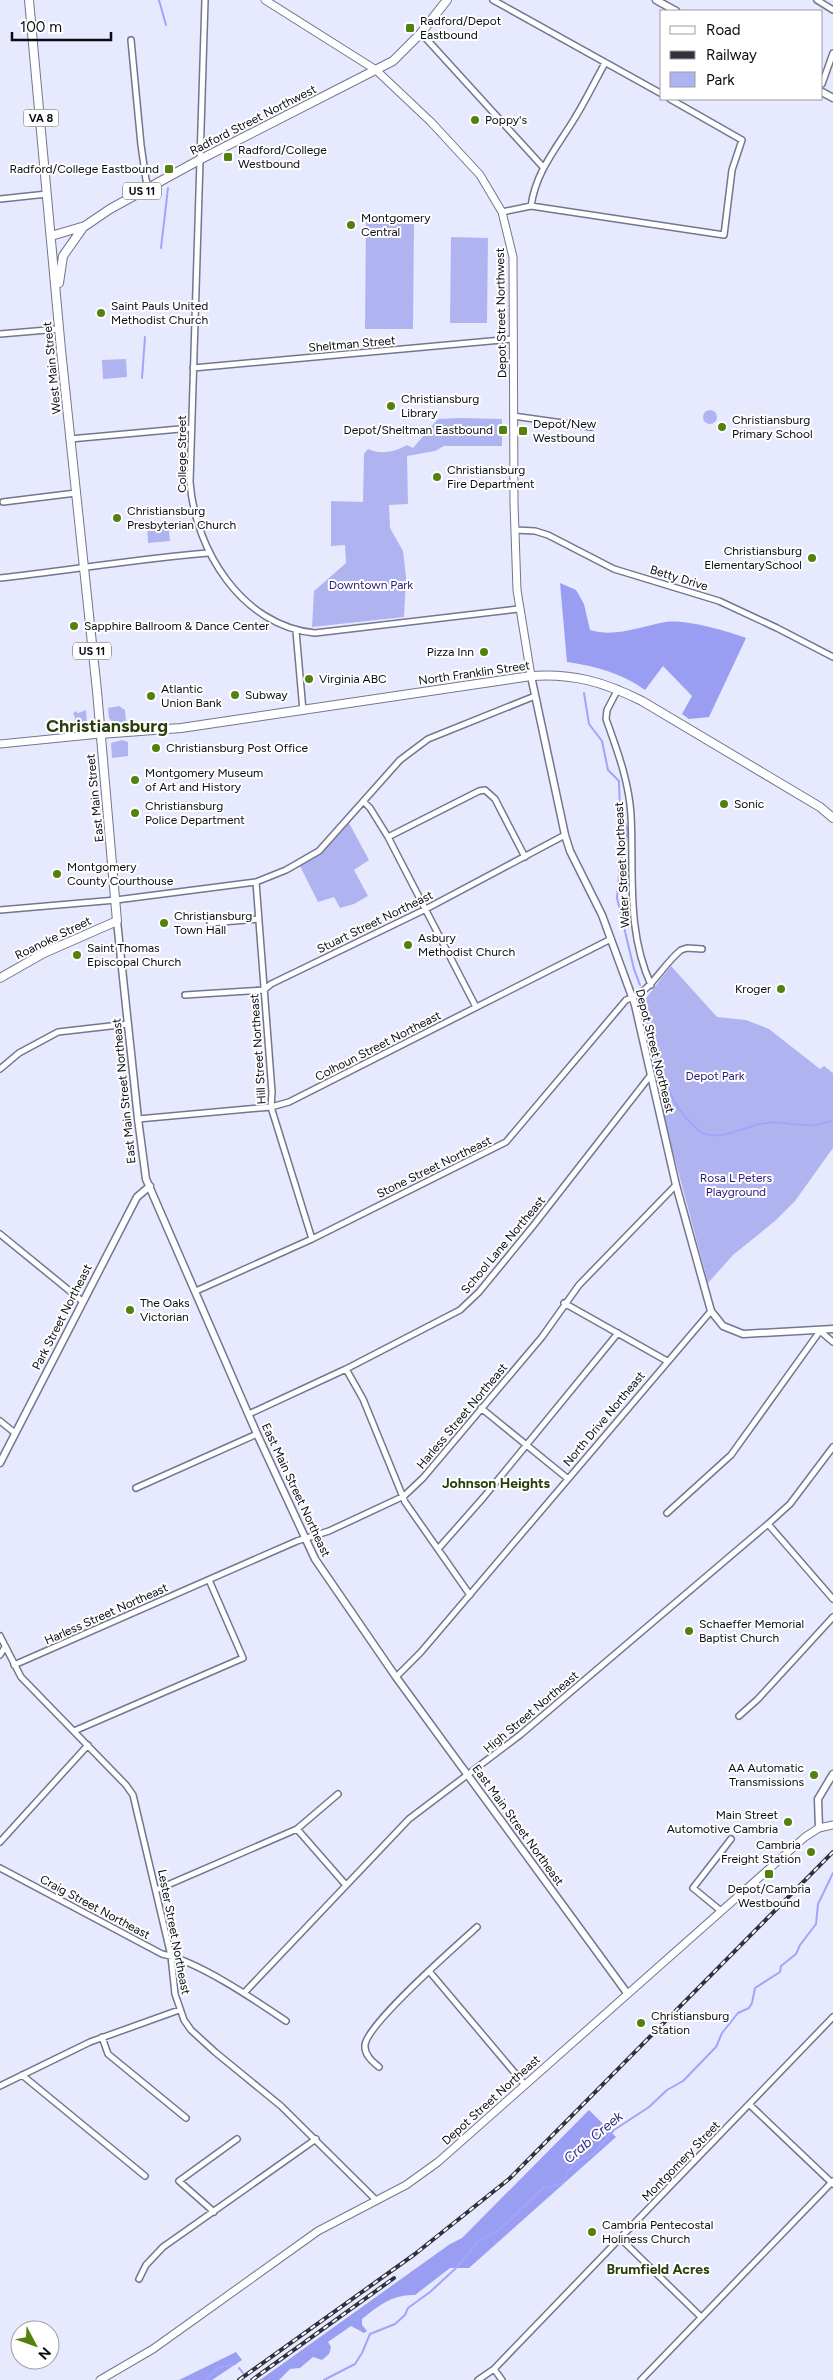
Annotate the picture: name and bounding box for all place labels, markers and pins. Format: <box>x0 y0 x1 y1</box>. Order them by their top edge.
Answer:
place label: Radford/Depot Eastbound <box>420 14 502 42</box>
marker: Radford/Depot Eastbound <box>404 22 416 34</box>
place label: Poppy's <box>485 113 528 127</box>
marker: Poppy's <box>469 114 481 126</box>
place label: Radford/College Westbound <box>238 143 327 171</box>
marker: Radford/College Westbound <box>222 151 234 163</box>
place label: Radford/College Eastbound <box>9 162 159 176</box>
marker: Radford/College Eastbound <box>163 163 175 175</box>
place label: Montgomery Central <box>361 211 431 239</box>
marker: Montgomery Central <box>345 219 357 231</box>
place label: Saint Pauls United Methodist Church <box>111 299 208 327</box>
marker: Saint Pauls United Methodist Church <box>95 307 107 319</box>
place label: Christiansburg Library <box>401 392 479 420</box>
marker: Christiansburg Library <box>385 400 397 412</box>
place label: Christiansburg Primary School <box>732 413 813 441</box>
place label: Depot/New Westbound <box>533 417 597 445</box>
marker: Christiansburg Primary School <box>716 421 728 433</box>
place label: Depot/Sheltman Eastbound <box>343 423 493 437</box>
marker: Depot/Sheltman Eastbound <box>497 424 509 436</box>
marker: Depot/New Westbound <box>517 425 529 437</box>
place label: Christiansburg Fire Department <box>447 463 535 491</box>
marker: Christiansburg Fire Department <box>431 471 443 483</box>
place label: Christiansburg Presbyterian Church <box>127 504 237 532</box>
marker: Christiansburg Presbyterian Church <box>111 512 123 524</box>
place label: Christiansburg ElementarySchool <box>704 544 802 572</box>
marker: Christiansburg ElementarySchool <box>806 552 818 564</box>
place label: Sapphire Ballroom & Dance Center <box>84 619 269 633</box>
marker: Sapphire Ballroom & Dance Center <box>68 620 80 632</box>
place label: Pizza Inn <box>427 645 474 659</box>
marker: Pizza Inn <box>478 646 490 658</box>
place label: Virginia ABC <box>319 672 387 686</box>
marker: Virginia ABC <box>303 673 315 685</box>
place label: Atlantic Union Bank <box>161 682 222 710</box>
place label: Subway <box>245 688 288 702</box>
marker: Subway <box>229 689 241 701</box>
marker: Atlantic Union Bank <box>145 690 157 702</box>
place label: Christiansburg Post Office <box>166 741 309 755</box>
marker: Christiansburg Post Office <box>150 742 162 754</box>
place label: Montgomery Museum of Art and History <box>145 766 263 794</box>
marker: Montgomery Museum of Art and History <box>129 774 141 786</box>
place label: Sonic <box>734 797 765 811</box>
marker: Sonic <box>718 798 730 810</box>
place label: Christiansburg Police Department <box>145 799 245 827</box>
marker: Christiansburg Police Department <box>129 807 141 819</box>
place label: Montgomery County Courthouse <box>67 860 174 888</box>
marker: Montgomery County Courthouse <box>51 868 63 880</box>
place label: Christiansburg Town Hall <box>174 909 252 937</box>
marker: Christiansburg Town Hall <box>158 917 170 929</box>
place label: Asbury Methodist Church <box>418 931 515 959</box>
marker: Asbury Methodist Church <box>402 939 414 951</box>
place label: Saint Thomas Episcopal Church <box>87 941 181 969</box>
marker: Saint Thomas Episcopal Church <box>71 949 83 961</box>
place label: Kroger <box>735 982 771 996</box>
marker: Kroger <box>775 983 787 995</box>
place label: The Oaks Victorian <box>140 1296 190 1324</box>
marker: The Oaks Victorian <box>124 1304 136 1316</box>
place label: Schaeffer Memorial Baptist Church <box>699 1617 804 1645</box>
marker: Schaeffer Memorial Baptist Church <box>683 1625 695 1637</box>
place label: AA Automatic Transmissions <box>728 1761 804 1789</box>
marker: AA Automatic Transmissions <box>808 1769 820 1781</box>
place label: Main Street Automotive Cambria <box>667 1808 778 1836</box>
marker: Main Street Automotive Cambria <box>782 1816 794 1828</box>
place label: Cambria Freight Station <box>721 1838 801 1866</box>
marker: Cambria Freight Station <box>805 1846 817 1858</box>
marker: Depot/Cambria Westbound <box>763 1868 775 1880</box>
place label: Depot/Cambria Westbound <box>727 1882 811 1910</box>
place label: Christiansburg Station <box>651 2009 729 2037</box>
marker: Christiansburg Station <box>635 2017 647 2029</box>
place label: Cambria Pentecostal Holiness Church <box>602 2218 713 2246</box>
marker: Cambria Pentecostal Holiness Church <box>586 2226 598 2238</box>

